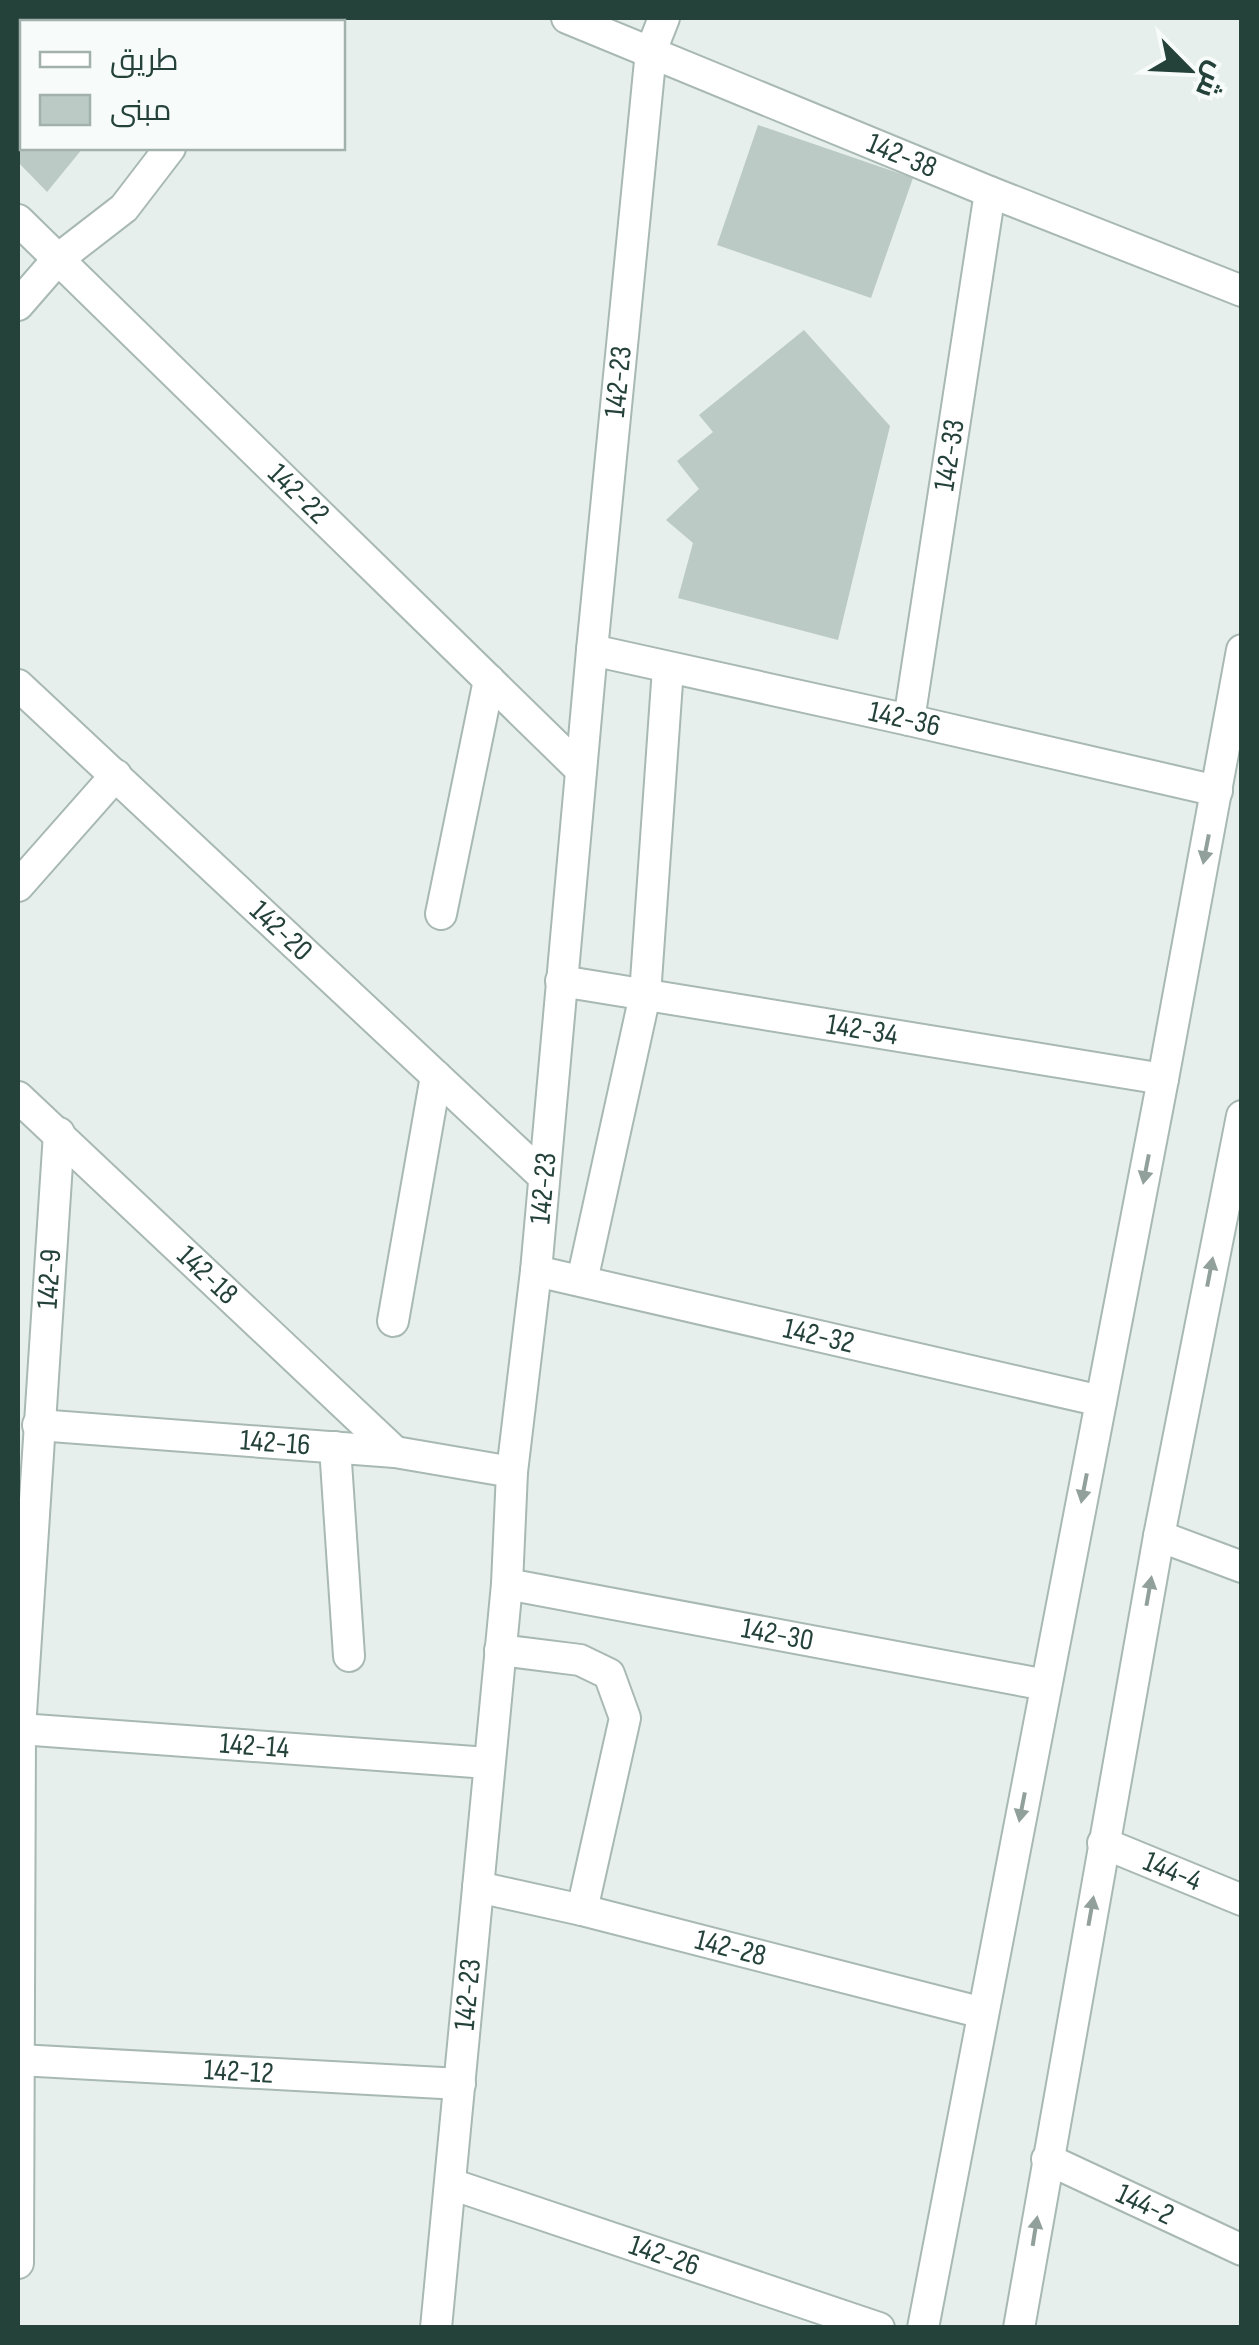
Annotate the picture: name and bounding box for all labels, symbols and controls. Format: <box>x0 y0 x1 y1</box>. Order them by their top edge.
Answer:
legend <box>20 20 345 150</box>
north arrow <box>1139 20 1239 120</box>
text: طريق <box>110 43 179 79</box>
text: ش <box>1188 56 1233 103</box>
text: مبنى <box>110 93 171 129</box>
street label: 142-38 <box>861 125 942 186</box>
street label: 142-23 <box>597 344 640 419</box>
street label: 142-33 <box>926 417 973 493</box>
street label: 142-22 <box>260 456 337 532</box>
street label: 142-36 <box>865 694 944 745</box>
one-way arrow <box>1198 834 1213 866</box>
street label: 142-20 <box>242 893 320 969</box>
street label: 142-34 <box>824 1006 900 1054</box>
street label: 142-23 <box>522 1151 565 1226</box>
one-way arrow <box>1137 1153 1153 1184</box>
street label: 142-18 <box>169 1238 245 1312</box>
street label: 142-9 <box>30 1248 69 1310</box>
one-way arrow <box>1203 1256 1219 1287</box>
street label: 142-32 <box>780 1310 858 1362</box>
street label: 142-16 <box>239 1422 312 1464</box>
one-way arrow <box>1076 1473 1091 1504</box>
one-way arrow <box>1142 1575 1157 1607</box>
street label: 142-30 <box>738 1610 816 1659</box>
street label: 142-14 <box>218 1726 290 1767</box>
one-way arrow <box>1014 1792 1030 1823</box>
street label: 144-4 <box>1138 1844 1207 1899</box>
one-way arrow <box>1084 1895 1099 1926</box>
street label: 142-28 <box>691 1922 770 1975</box>
street label: 142-23 <box>447 1957 489 2032</box>
street label: 142-12 <box>203 2052 275 2092</box>
street label: 144-2 <box>1110 2176 1179 2233</box>
one-way arrow <box>1028 2215 1043 2247</box>
street label: 142-26 <box>624 2227 704 2284</box>

